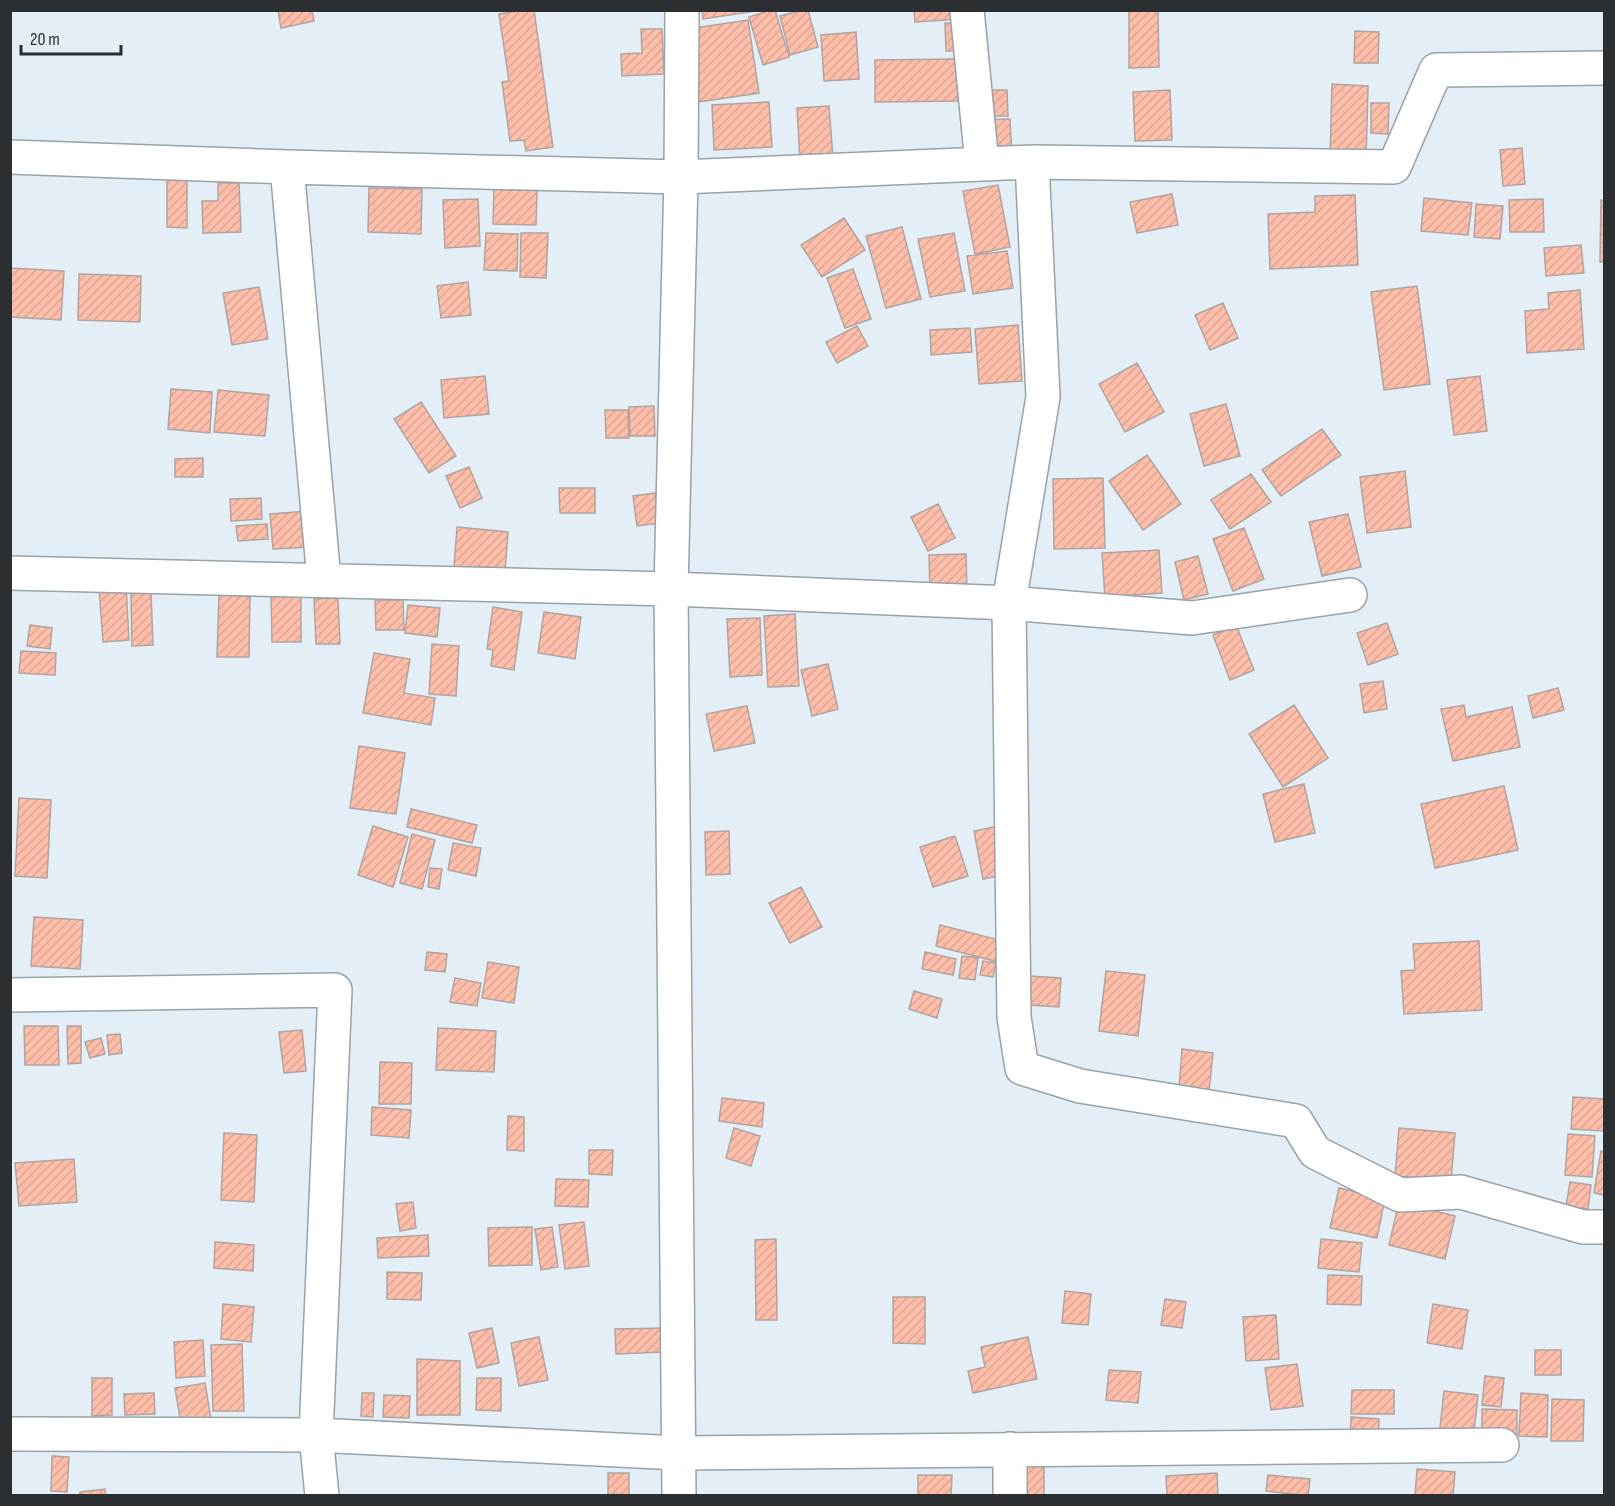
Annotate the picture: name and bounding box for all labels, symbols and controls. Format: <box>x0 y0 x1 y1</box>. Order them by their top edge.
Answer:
scale bar <box>21 18 122 56</box>
text: 20 m <box>30 29 60 50</box>

